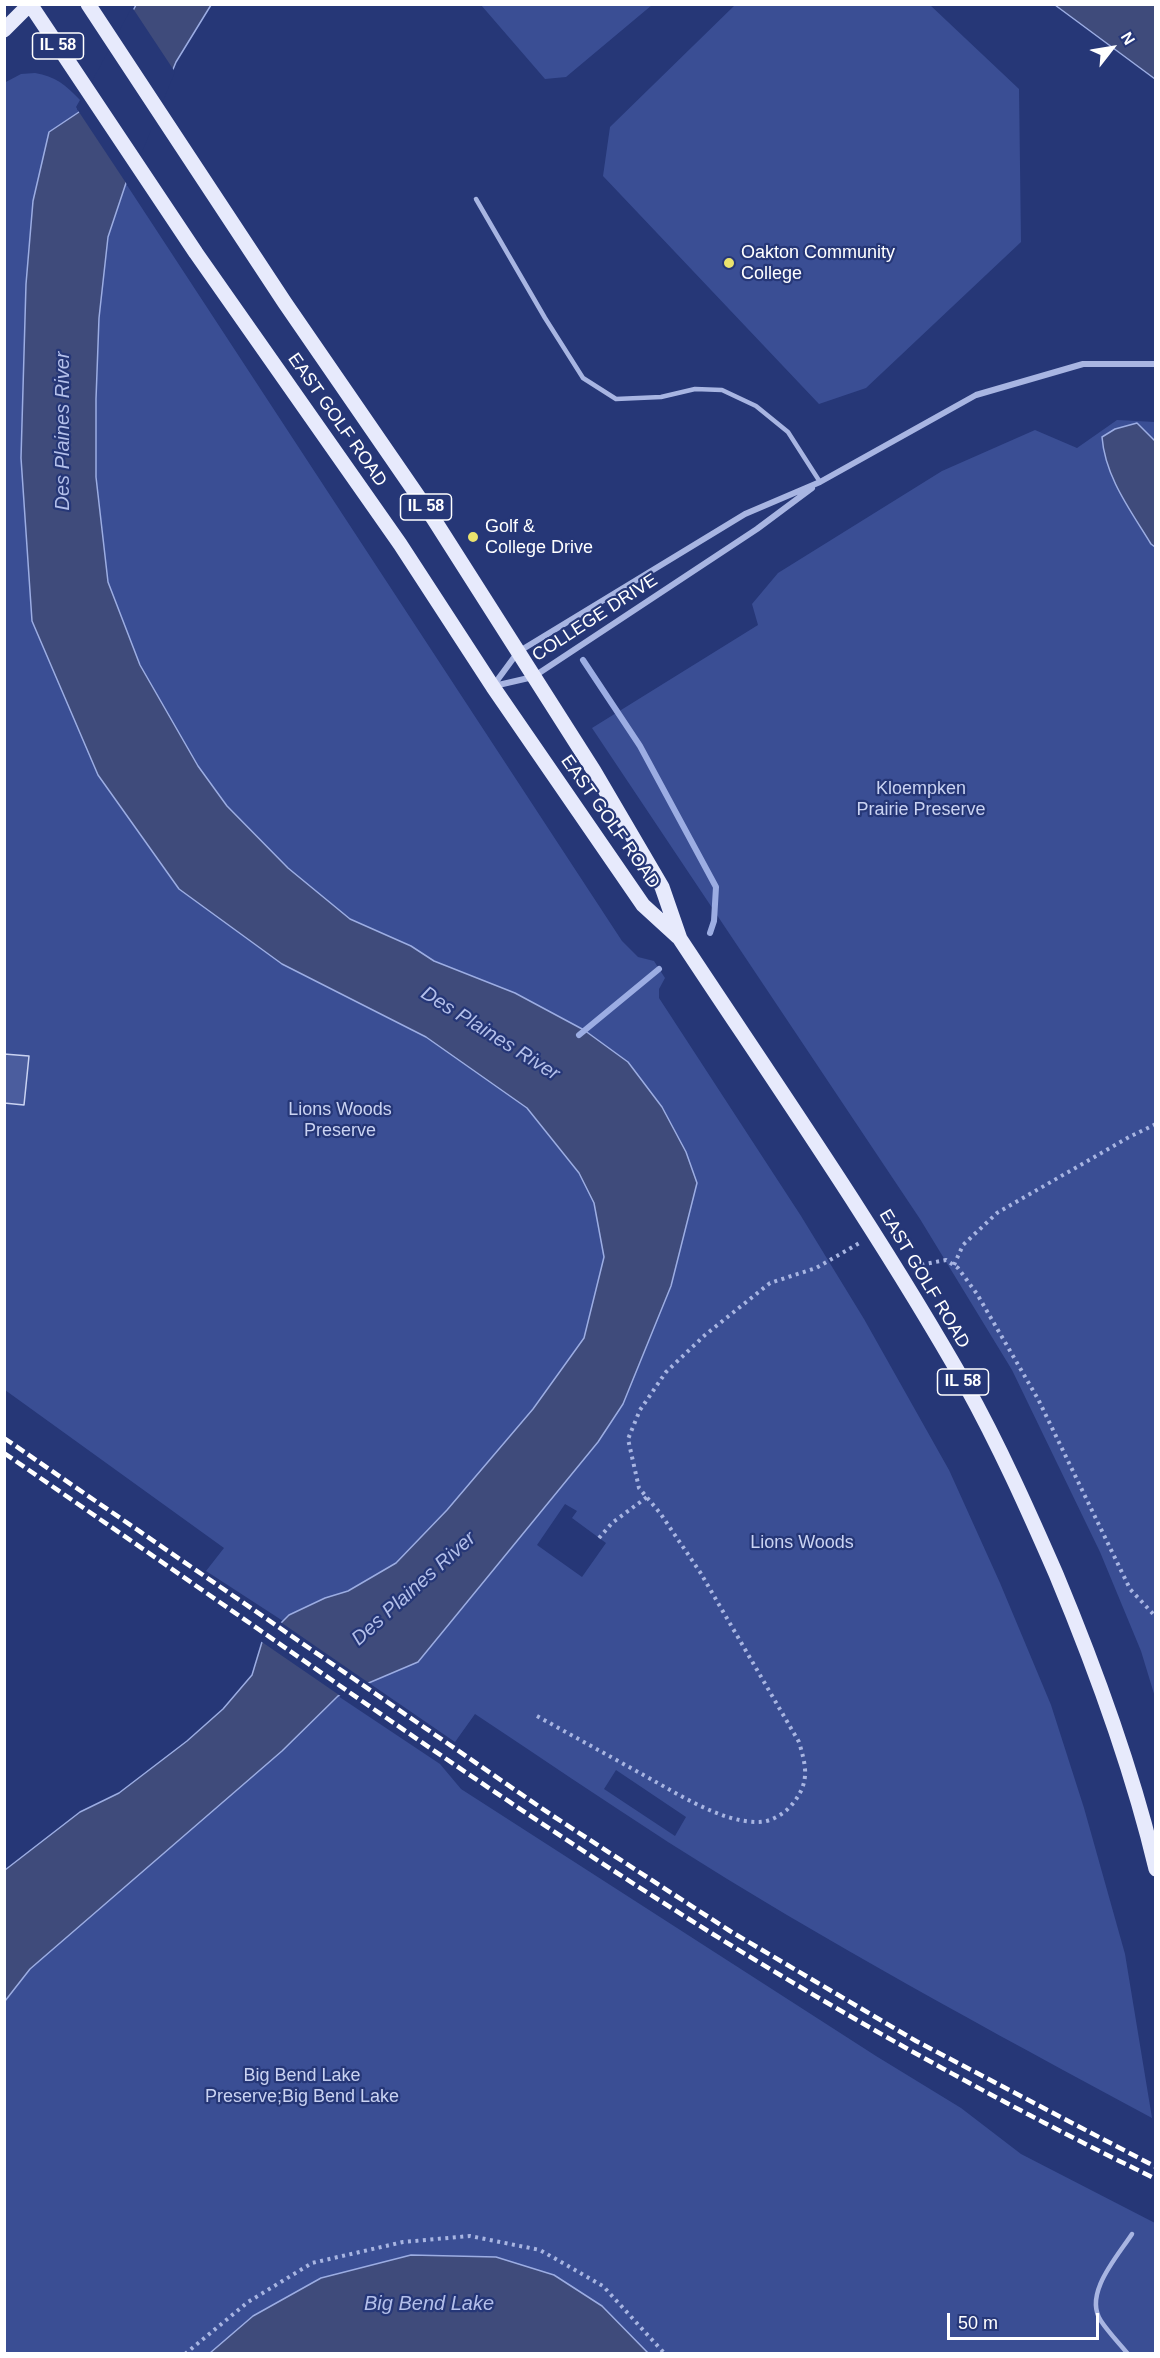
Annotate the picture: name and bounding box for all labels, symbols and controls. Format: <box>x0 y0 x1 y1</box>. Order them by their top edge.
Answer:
north arrow <box>1082 18 1142 78</box>
text: N <box>1118 29 1138 48</box>
road number: IL 58 <box>32 33 84 59</box>
place label: Oakton Community College <box>741 242 895 284</box>
marker: Oakton Community College <box>722 256 736 270</box>
street label: EAST GOLF ROAD <box>283 349 391 491</box>
water label: Des Plaines River <box>51 352 75 510</box>
road number: IL 58 <box>400 494 452 520</box>
place label: Golf & College Drive <box>485 516 593 558</box>
marker: Golf & College Drive <box>466 530 480 544</box>
street label: COLLEGE DRIVE <box>528 569 662 667</box>
street label: EAST GOLF ROAD <box>556 751 664 893</box>
park label: Kloempken Prairie Preserve <box>856 778 986 820</box>
water label: Des Plaines River <box>416 982 564 1086</box>
park label: Lions Woods Preserve <box>288 1099 392 1142</box>
street label: EAST GOLF ROAD <box>874 1206 974 1352</box>
road number: IL 58 <box>938 1369 988 1395</box>
water label: Des Plaines River <box>347 1527 481 1651</box>
park label: Lions Woods <box>750 1532 854 1554</box>
park label: Big Bend Lake Preserve;Big Bend Lake <box>205 2065 399 2108</box>
water label: Big Bend Lake <box>364 2292 494 2316</box>
scale bar <box>950 2301 1102 2339</box>
text: 50 m <box>958 2313 998 2333</box>

